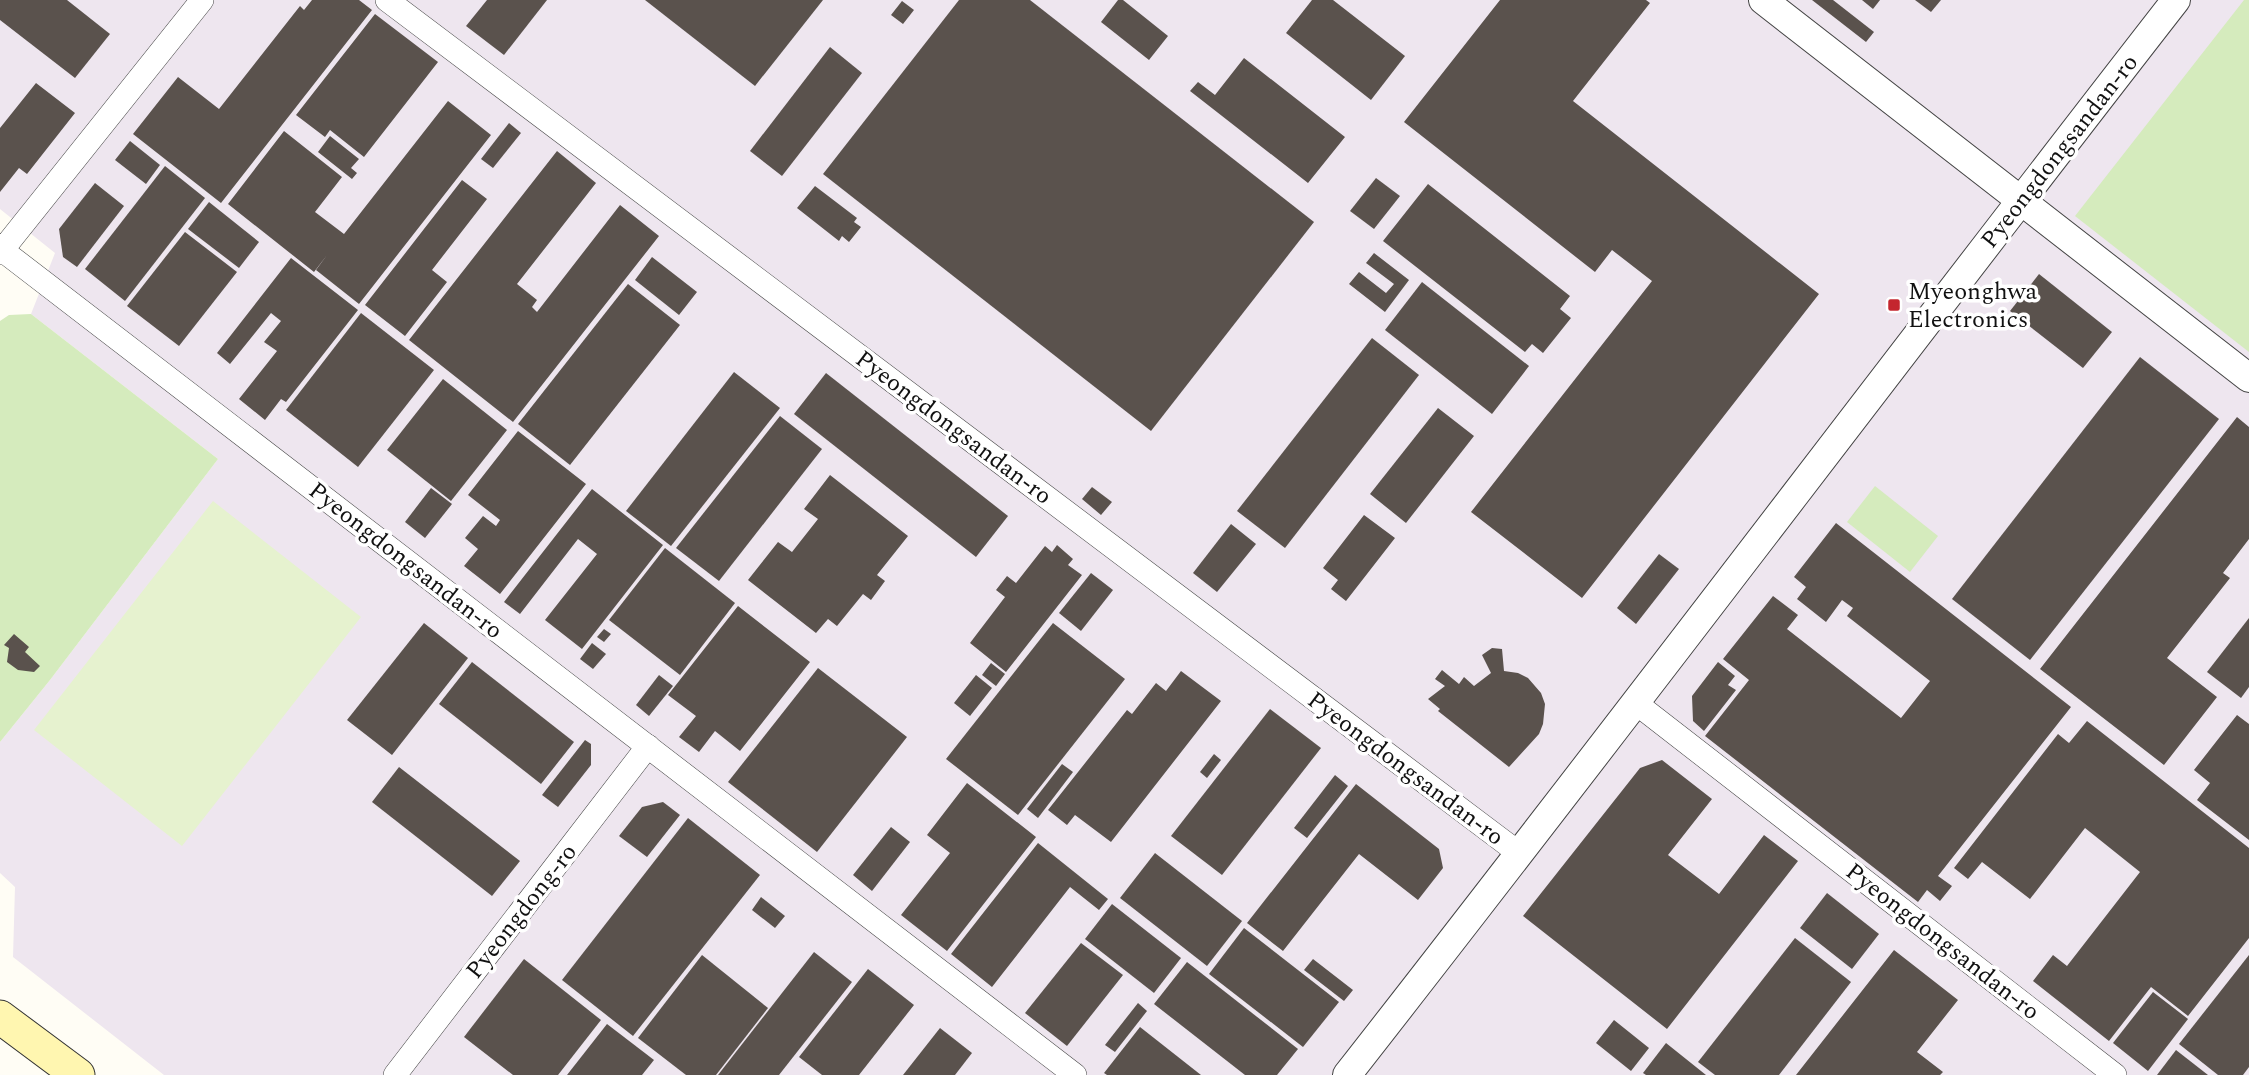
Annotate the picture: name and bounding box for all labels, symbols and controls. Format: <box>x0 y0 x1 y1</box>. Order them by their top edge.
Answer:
street label: Pyeongdongsandan-ro <box>1972 47 2147 257</box>
place label: Myeonghwa Electronics <box>1908 274 2038 338</box>
marker: Myeonghwa Electronics <box>1886 297 1902 313</box>
street label: Pyeongdongsandan-ro <box>847 342 1059 514</box>
street label: Pyeongdongsandan-ro <box>300 473 510 648</box>
street label: Pyeongdongsandan-ro <box>1299 683 1511 855</box>
street label: Pyeongdong-ro <box>457 836 586 987</box>
street label: Pyeongdongsandan-ro <box>1837 854 2047 1029</box>

